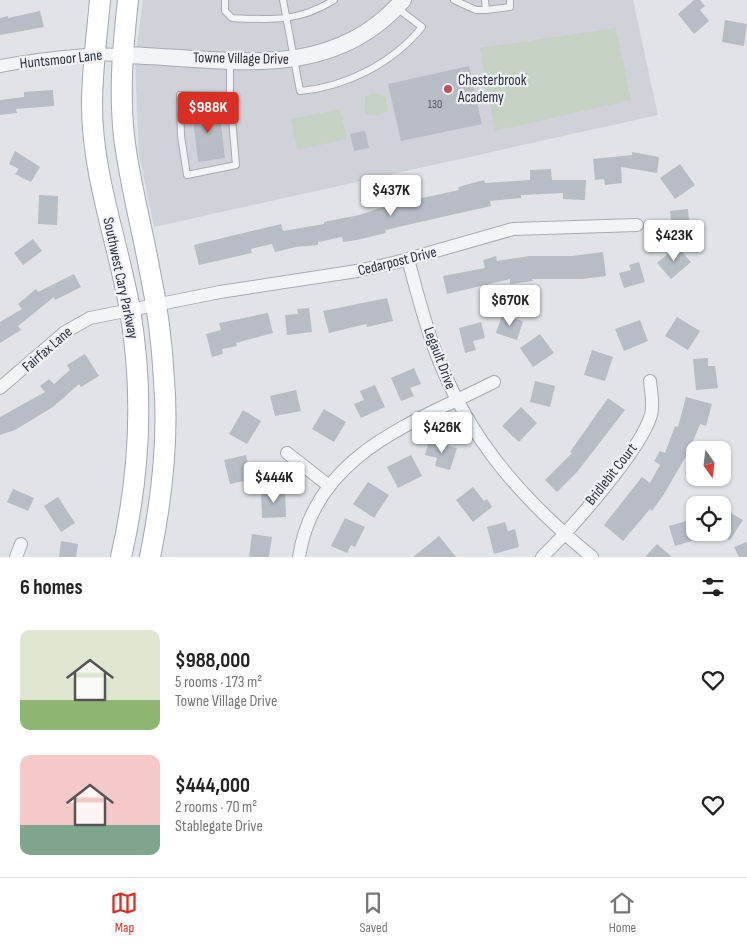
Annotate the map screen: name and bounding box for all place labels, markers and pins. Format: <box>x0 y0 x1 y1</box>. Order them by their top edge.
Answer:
place label: Chesterbrook Academy <box>457 71 527 107</box>
marker: Chesterbrook Academy <box>442 83 454 95</box>
pin: $988K <box>173 92 243 134</box>
pin: $437K <box>356 174 426 217</box>
pin: $423K <box>639 220 709 262</box>
pin: $670K <box>475 284 545 327</box>
pin: $426K <box>407 412 477 454</box>
pin: $444K <box>239 462 309 504</box>

